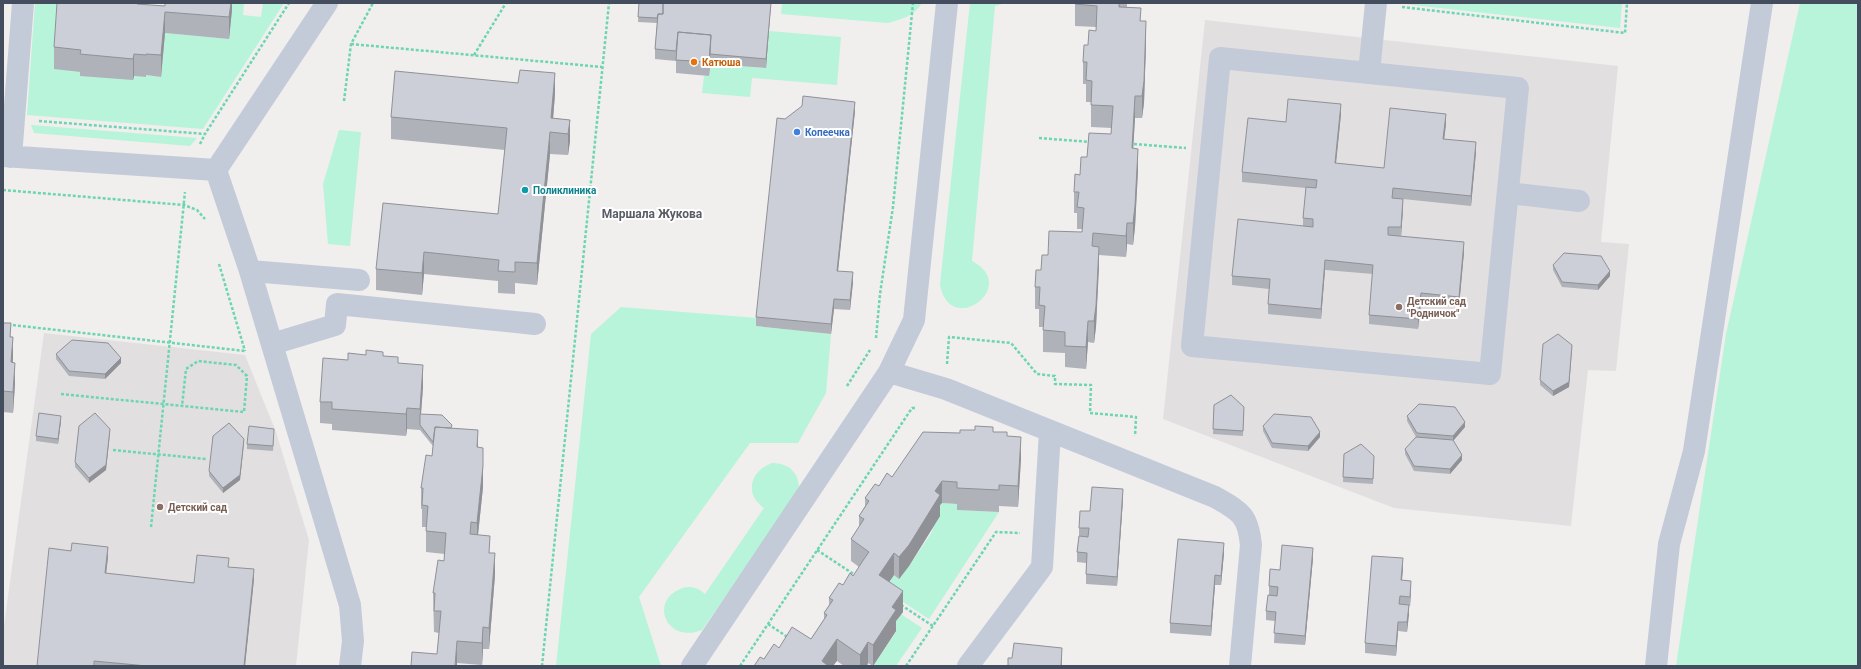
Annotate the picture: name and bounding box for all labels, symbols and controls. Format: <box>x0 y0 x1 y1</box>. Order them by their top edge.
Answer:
marker: Катюша <box>689 57 699 67</box>
place label: Катюша <box>702 57 741 68</box>
marker: Копеечка <box>792 127 802 137</box>
place label: Копеечка <box>805 127 851 138</box>
marker: Поликлиника <box>520 185 530 195</box>
place label: Поликлиника <box>533 185 597 196</box>
district label: Маршала Жукова <box>602 207 703 221</box>
place label: Детский сад "Родничок" <box>1407 296 1467 319</box>
marker: Детский сад "Родничок" <box>1394 302 1404 312</box>
marker: Детский сад <box>155 502 165 512</box>
place label: Детский сад <box>168 502 228 513</box>

